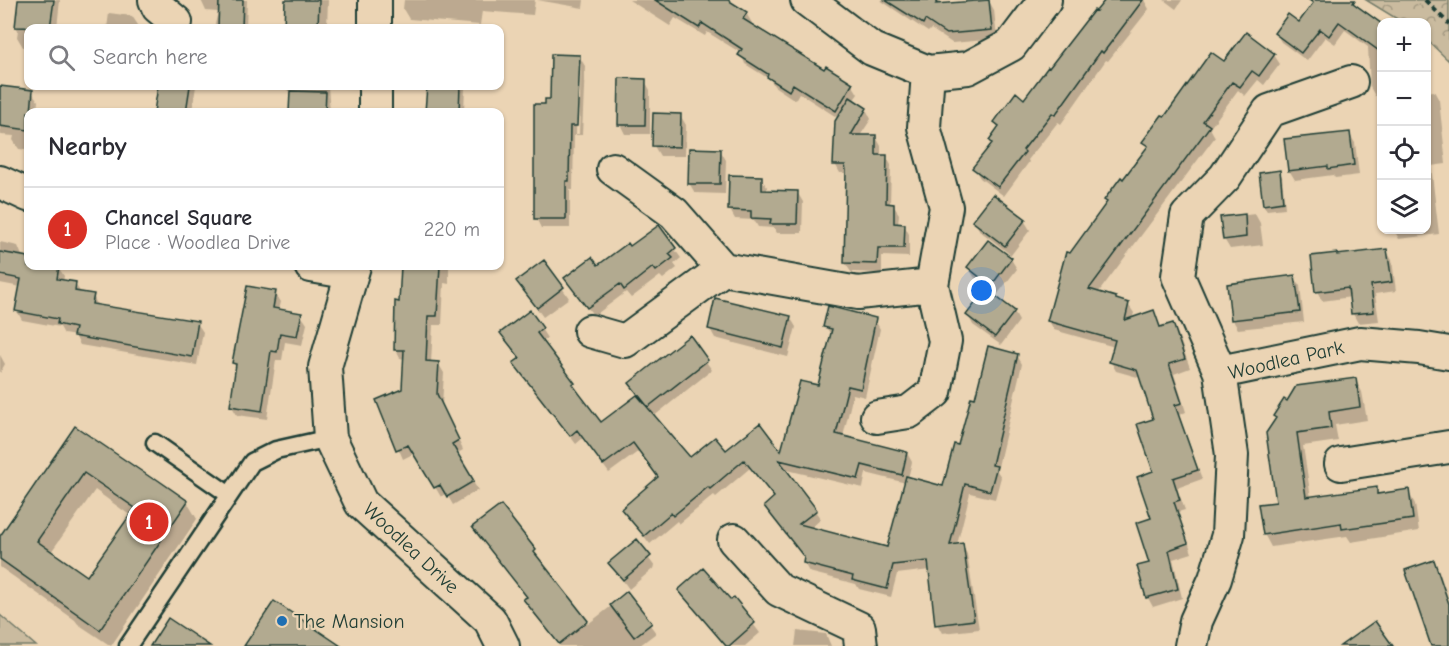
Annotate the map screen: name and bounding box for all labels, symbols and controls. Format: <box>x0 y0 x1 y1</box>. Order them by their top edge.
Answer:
map controls <box>1377 18 1431 234</box>
button: + <box>1377 18 1431 72</box>
search box <box>24 24 504 90</box>
icon: search <box>45 41 78 74</box>
text: Search here <box>93 44 208 70</box>
button: − <box>1377 72 1431 126</box>
button: locate <box>1377 126 1431 180</box>
text: Nearby <box>48 132 127 162</box>
button: layers <box>1377 180 1431 234</box>
text: Chancel Square <box>105 205 252 231</box>
text: 1 <box>64 218 71 241</box>
text: 220 m <box>424 218 480 241</box>
text: Place · Woodlea Drive <box>105 231 290 254</box>
your location <box>967 276 996 305</box>
street label: Woodlea Park <box>1226 335 1346 384</box>
street label: Woodlea Drive <box>358 498 464 598</box>
pin: 1 <box>130 500 168 544</box>
place label: The Mansion <box>294 610 405 633</box>
marker: The Mansion <box>275 614 289 628</box>

